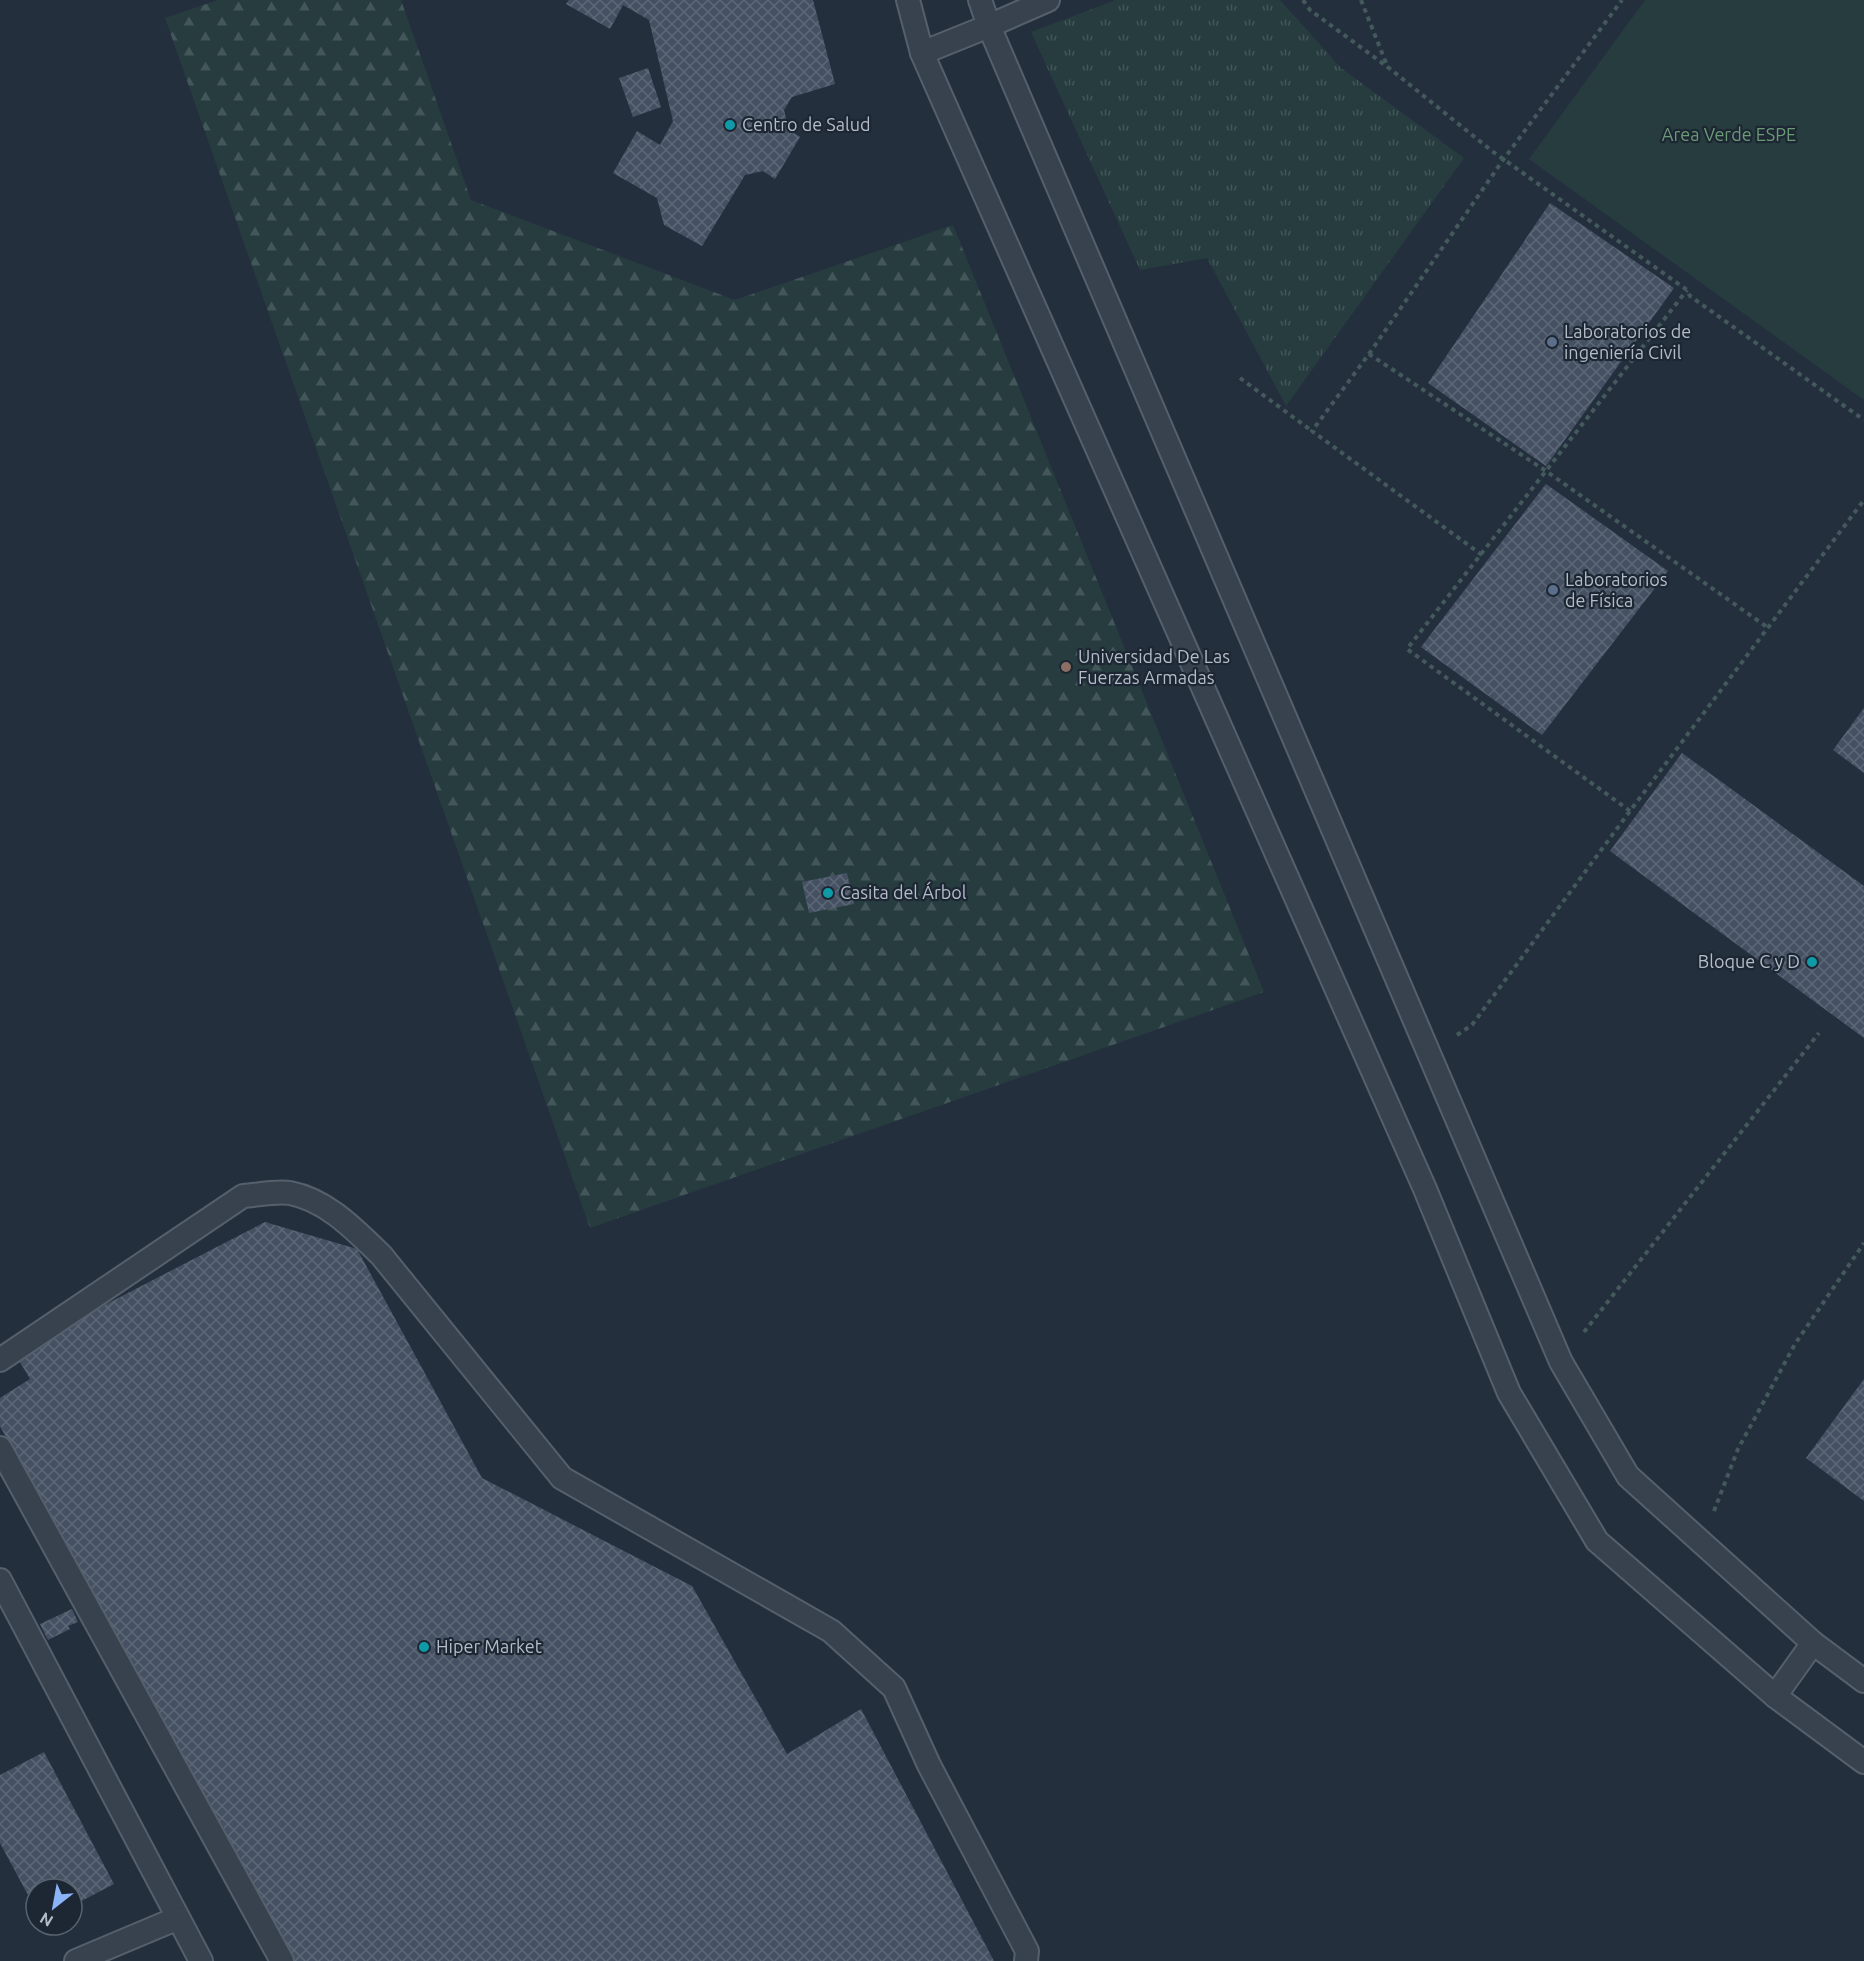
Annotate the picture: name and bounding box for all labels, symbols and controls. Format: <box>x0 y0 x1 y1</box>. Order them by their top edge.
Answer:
place label: Centro de Salud <box>742 114 871 134</box>
marker: Centro de Salud <box>723 118 737 132</box>
park label: Area Verde ESPE <box>1662 124 1796 144</box>
place label: Laboratorios de ingeniería Civil <box>1564 321 1691 362</box>
marker: Laboratorios de ingeniería Civil <box>1545 335 1559 349</box>
place label: Laboratorios de Física <box>1565 569 1668 610</box>
marker: Laboratorios de Física <box>1546 583 1560 597</box>
place label: Universidad De Las Fuerzas Armadas <box>1078 646 1230 687</box>
marker: Universidad De Las Fuerzas Armadas <box>1059 660 1073 674</box>
place label: Casita del Árbol <box>840 881 967 902</box>
marker: Casita del Árbol <box>821 886 835 900</box>
place label: Bloque C y D <box>1698 951 1800 971</box>
marker: Bloque C y D <box>1805 955 1819 969</box>
place label: Hiper Market <box>436 1636 542 1656</box>
marker: Hiper Market <box>417 1640 431 1654</box>
north arrow <box>24 1877 84 1937</box>
text: N <box>37 1909 56 1931</box>

